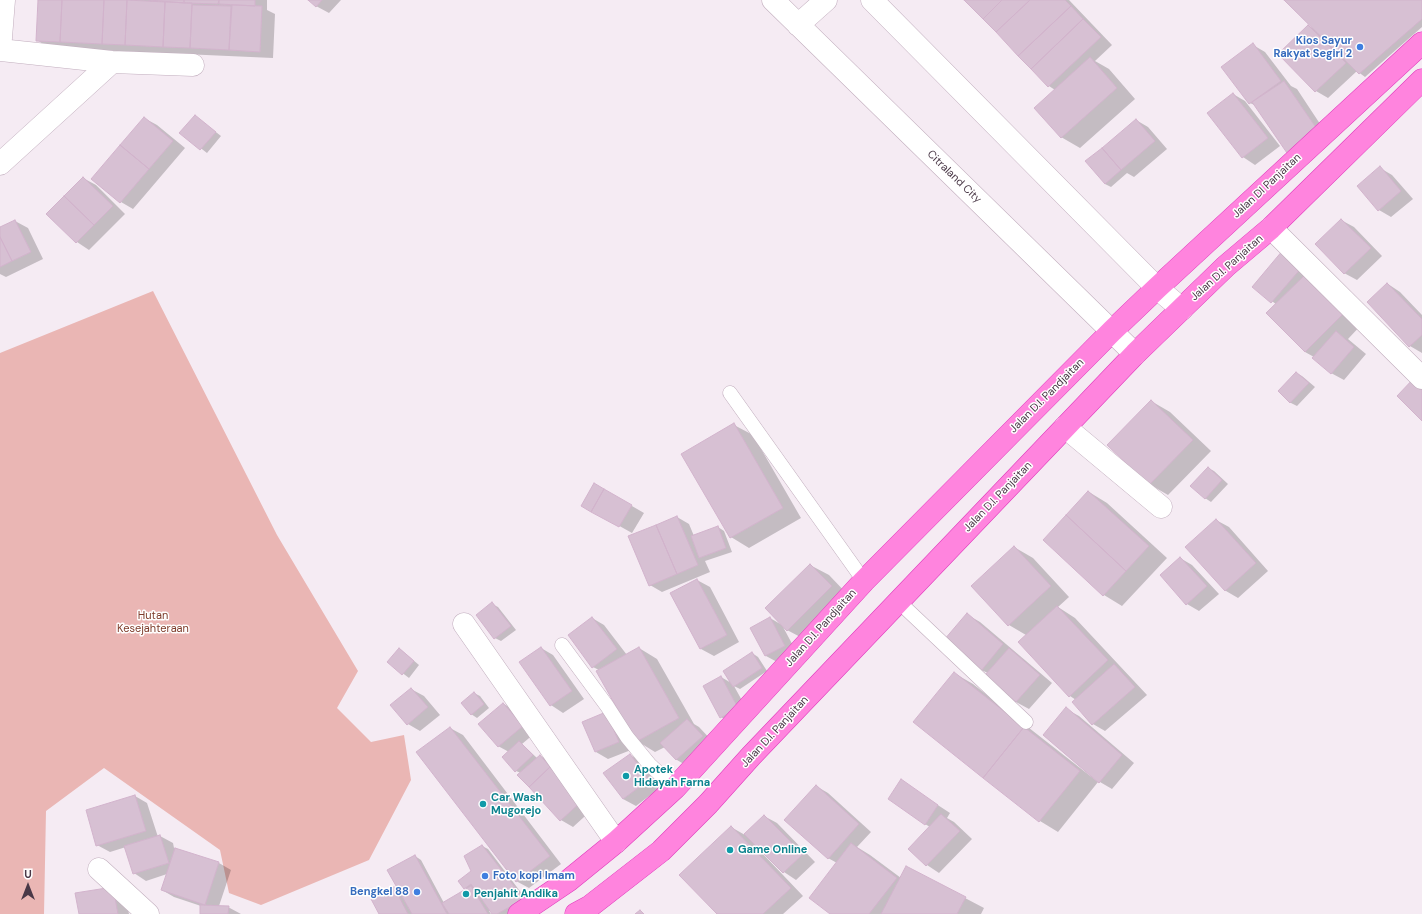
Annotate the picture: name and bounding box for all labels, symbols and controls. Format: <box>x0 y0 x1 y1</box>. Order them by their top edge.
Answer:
place label: Kios Sayur Rakyat Segiri 2 <box>1273 34 1352 60</box>
marker: Kios Sayur Rakyat Segiri 2 <box>1355 42 1365 52</box>
street label: Citraland City <box>924 148 984 206</box>
street label: Jalan DI Panjaitan <box>1230 151 1304 221</box>
street label: Jalan D.I. Panjaitan <box>1188 232 1266 304</box>
street label: Jalan D.I. Pandjaitan <box>1007 356 1087 436</box>
street label: Jalan D.I. Panjaitan <box>961 459 1035 535</box>
street label: Jalan D.I. Pandjaitan <box>783 587 859 669</box>
park label: Hutan Kesejahteraan <box>117 609 189 635</box>
street label: Jalan D.I. Panjaitan <box>739 694 811 770</box>
place label: Apotek Hidayah Farna <box>634 763 710 789</box>
marker: Apotek Hidayah Farna <box>621 771 631 781</box>
place label: Car Wash Mugorejo <box>491 791 542 817</box>
marker: Car Wash Mugorejo <box>478 799 488 809</box>
place label: Game Online <box>738 843 807 857</box>
marker: Game Online <box>725 845 735 855</box>
north arrow <box>8 866 48 906</box>
text: U <box>24 867 32 881</box>
place label: Foto kopi Imam <box>493 869 575 883</box>
marker: Foto kopi Imam <box>480 871 490 881</box>
place label: Bengkel 88 <box>350 885 409 899</box>
marker: Bengkel 88 <box>412 887 422 897</box>
place label: Penjahit Andika <box>474 887 558 901</box>
marker: Penjahit Andika <box>461 889 471 899</box>

